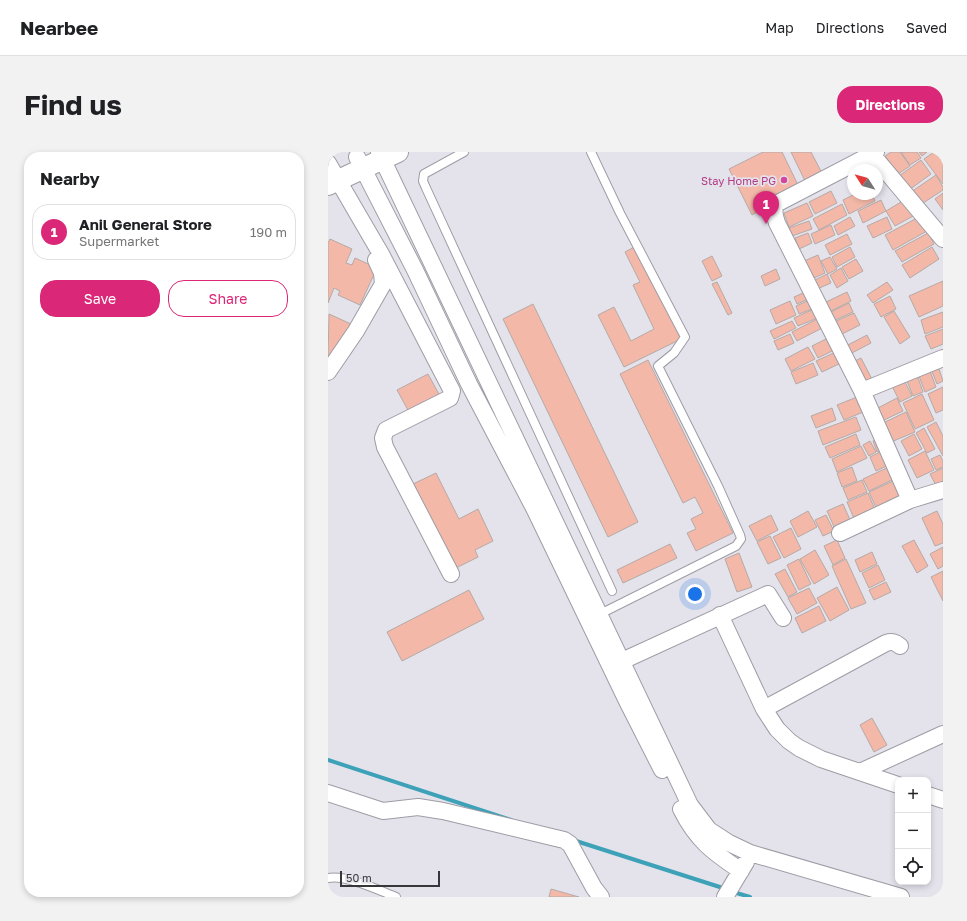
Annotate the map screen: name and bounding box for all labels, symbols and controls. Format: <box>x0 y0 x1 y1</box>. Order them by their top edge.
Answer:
text: Nearbee <box>20 16 98 39</box>
text: Map <box>765 19 794 36</box>
text: Directions <box>816 19 884 36</box>
text: Saved <box>906 19 947 36</box>
button: Directions <box>837 86 943 123</box>
text: Find us <box>24 88 122 121</box>
north arrow <box>847 164 883 200</box>
text: Nearby <box>40 168 100 189</box>
place label: Stay Home PG <box>701 174 776 187</box>
marker: Stay Home PG <box>779 175 789 185</box>
pin: 1 <box>753 191 779 224</box>
text: Anil General Store <box>79 215 212 233</box>
text: 1 <box>51 224 57 240</box>
text: 190 m <box>250 224 287 240</box>
text: Supermarket <box>79 233 160 249</box>
button: Save <box>40 280 160 317</box>
button: Share <box>168 280 288 317</box>
your location <box>685 584 705 604</box>
map controls <box>895 777 931 885</box>
button: + <box>895 777 931 813</box>
button: − <box>895 813 931 849</box>
button: locate <box>895 849 931 885</box>
scale bar <box>340 869 440 888</box>
text: 50 m <box>346 871 372 884</box>

